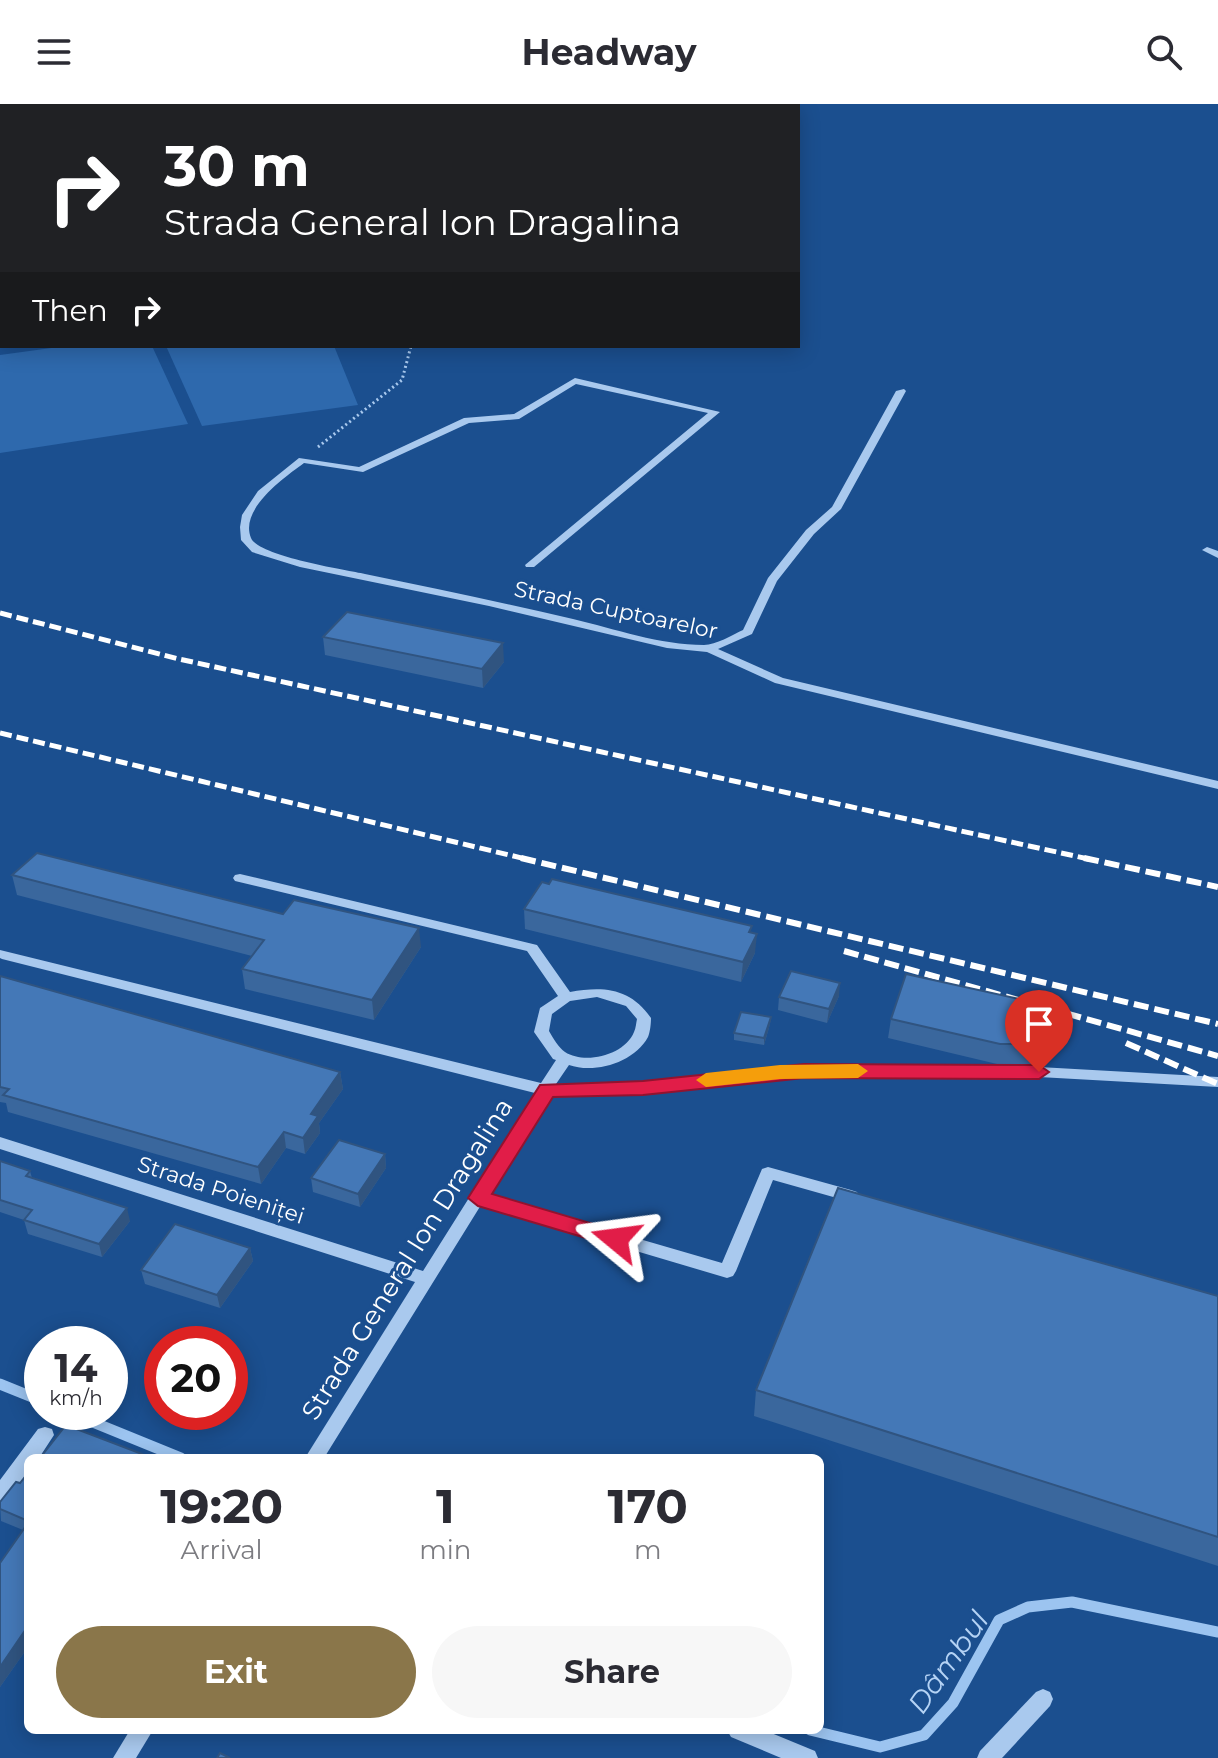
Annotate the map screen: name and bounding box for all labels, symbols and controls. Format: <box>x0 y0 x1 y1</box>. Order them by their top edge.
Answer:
icon: menu <box>32 30 76 74</box>
text: Headway <box>522 30 696 74</box>
icon: search <box>1142 30 1186 74</box>
text: 30 m <box>164 132 310 200</box>
icon: right <box>32 136 136 240</box>
text: Strada General Ion Dragalina <box>164 200 681 244</box>
icon: right <box>124 288 168 332</box>
text: Then <box>32 292 108 329</box>
street label: Strada Cuptoarelor <box>512 575 720 645</box>
pin <box>1005 990 1073 1072</box>
icon: arrive <box>1017 1002 1061 1046</box>
street label: Strada General Ion Dragalina <box>294 1092 520 1426</box>
street label: Strada Poieniței <box>134 1150 308 1230</box>
position arrow <box>574 1197 658 1281</box>
speed limit sign: 20 <box>144 1326 248 1430</box>
text: 14 <box>54 1343 98 1392</box>
text: km/h <box>49 1386 103 1410</box>
text: 19:20 <box>160 1477 283 1535</box>
text: 1 <box>436 1477 455 1535</box>
text: 170 <box>608 1477 688 1535</box>
text: Arrival <box>181 1534 263 1566</box>
text: min <box>419 1534 471 1566</box>
text: m <box>634 1534 661 1566</box>
water label: Dâmbul <box>900 1604 996 1720</box>
button: Exit <box>56 1626 416 1718</box>
button: Share <box>432 1626 792 1718</box>

